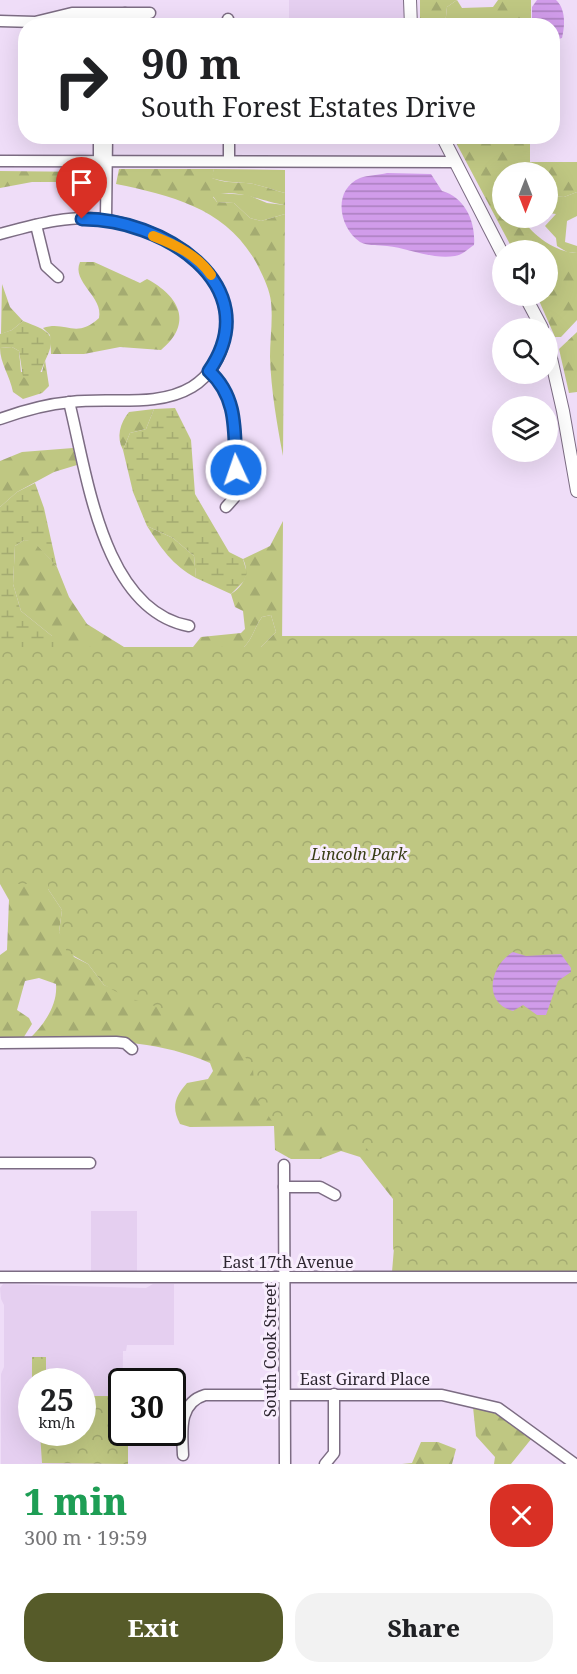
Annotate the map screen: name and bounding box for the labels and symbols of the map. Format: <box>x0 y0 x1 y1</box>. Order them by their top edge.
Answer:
pin <box>56 157 107 219</box>
north arrow <box>492 162 558 228</box>
position arrow <box>204 438 268 502</box>
park label: Lincoln Park <box>310 843 408 865</box>
street label: East 17th Avenue <box>222 1251 354 1273</box>
street label: South Cook Street <box>259 1282 281 1417</box>
speed limit sign: 30 <box>108 1368 186 1446</box>
street label: East Girard Place <box>300 1368 430 1390</box>

